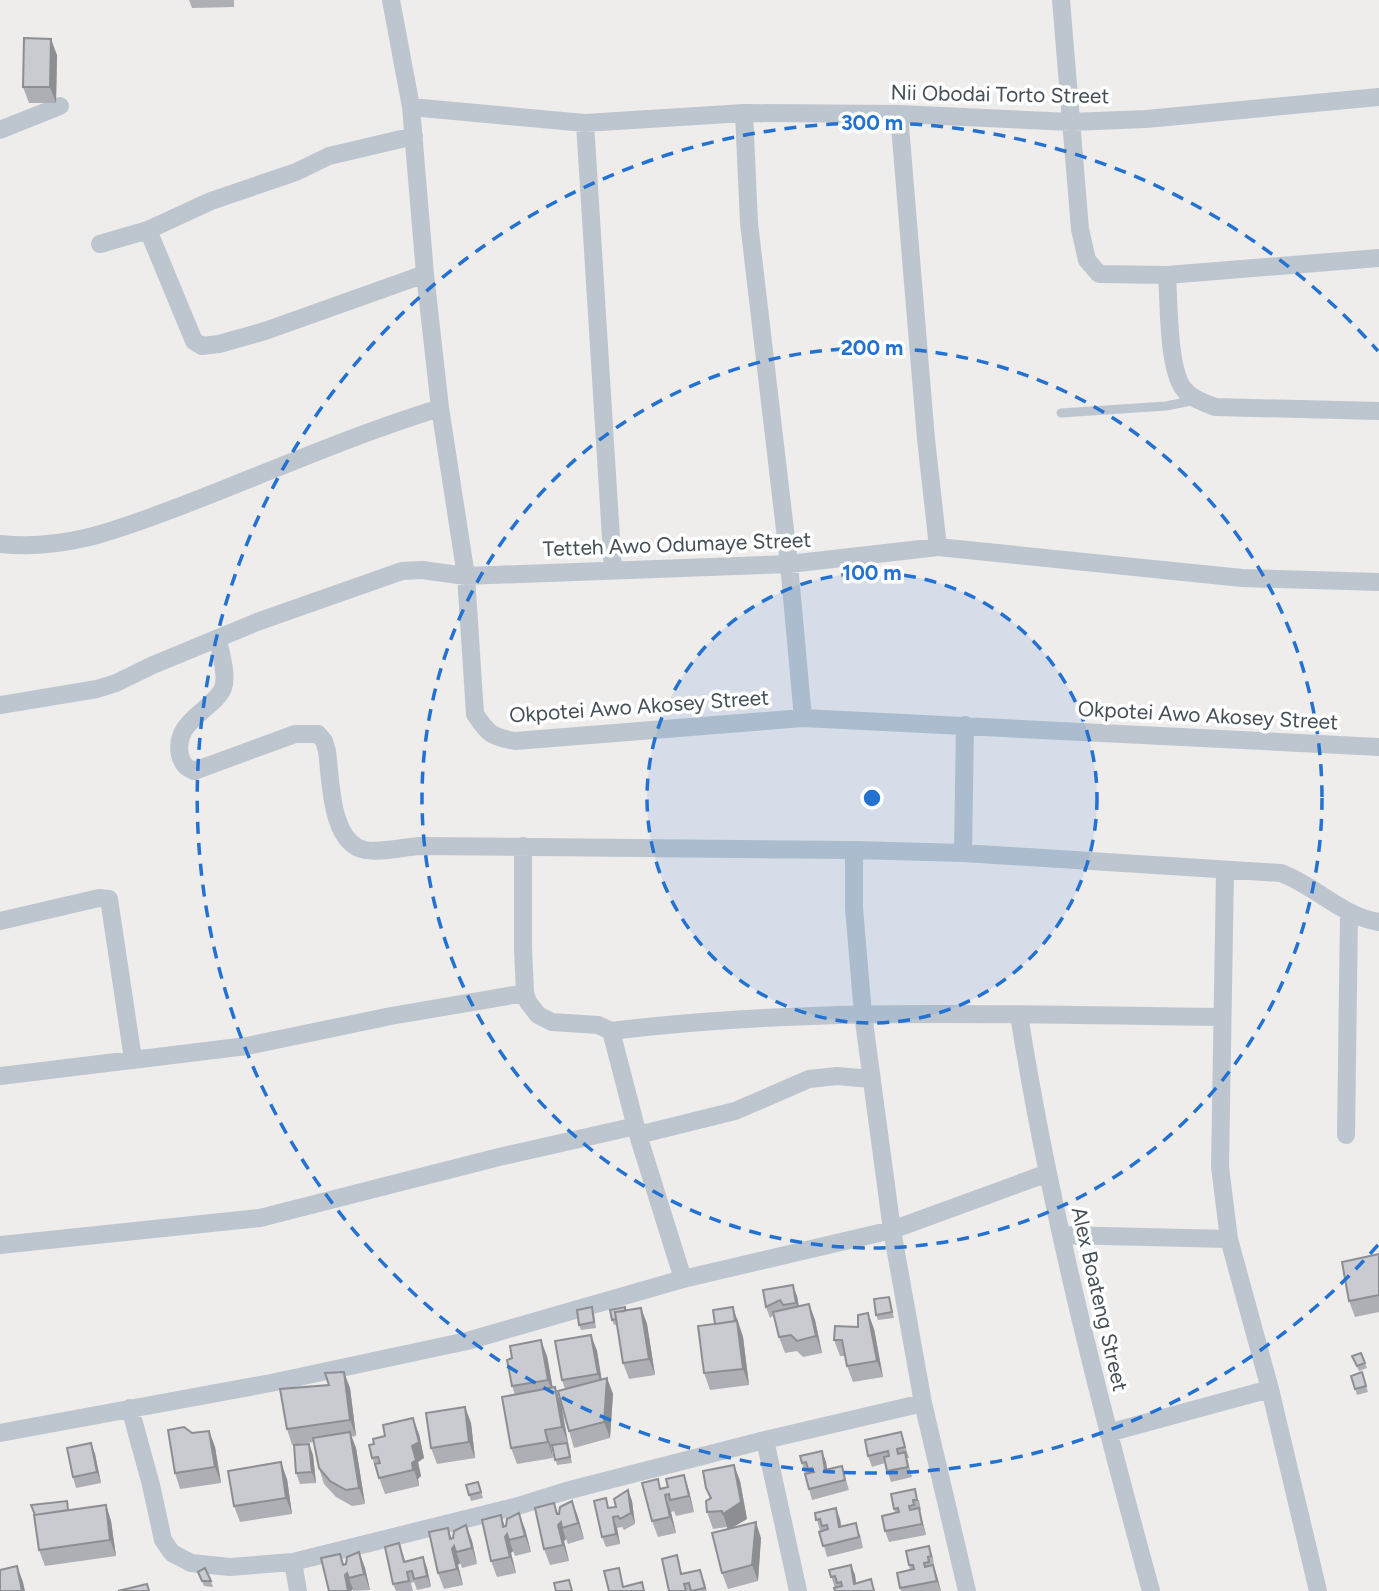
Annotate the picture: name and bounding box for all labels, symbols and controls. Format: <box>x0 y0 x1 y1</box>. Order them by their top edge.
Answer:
street label: Nii Obodai Torto Street <box>890 80 1110 108</box>
text: 300 m <box>841 110 903 135</box>
text: 200 m <box>841 335 903 360</box>
street label: Tetteh Awo Odumaye Street <box>542 527 812 561</box>
text: 100 m <box>842 560 902 585</box>
street label: Okpotei Awo Akosey Street <box>508 684 770 728</box>
street label: Okpotei Awo Akosey Street <box>1077 696 1339 734</box>
centre of rings <box>860 786 884 810</box>
street label: Alex Boateng Street <box>1067 1204 1133 1394</box>

